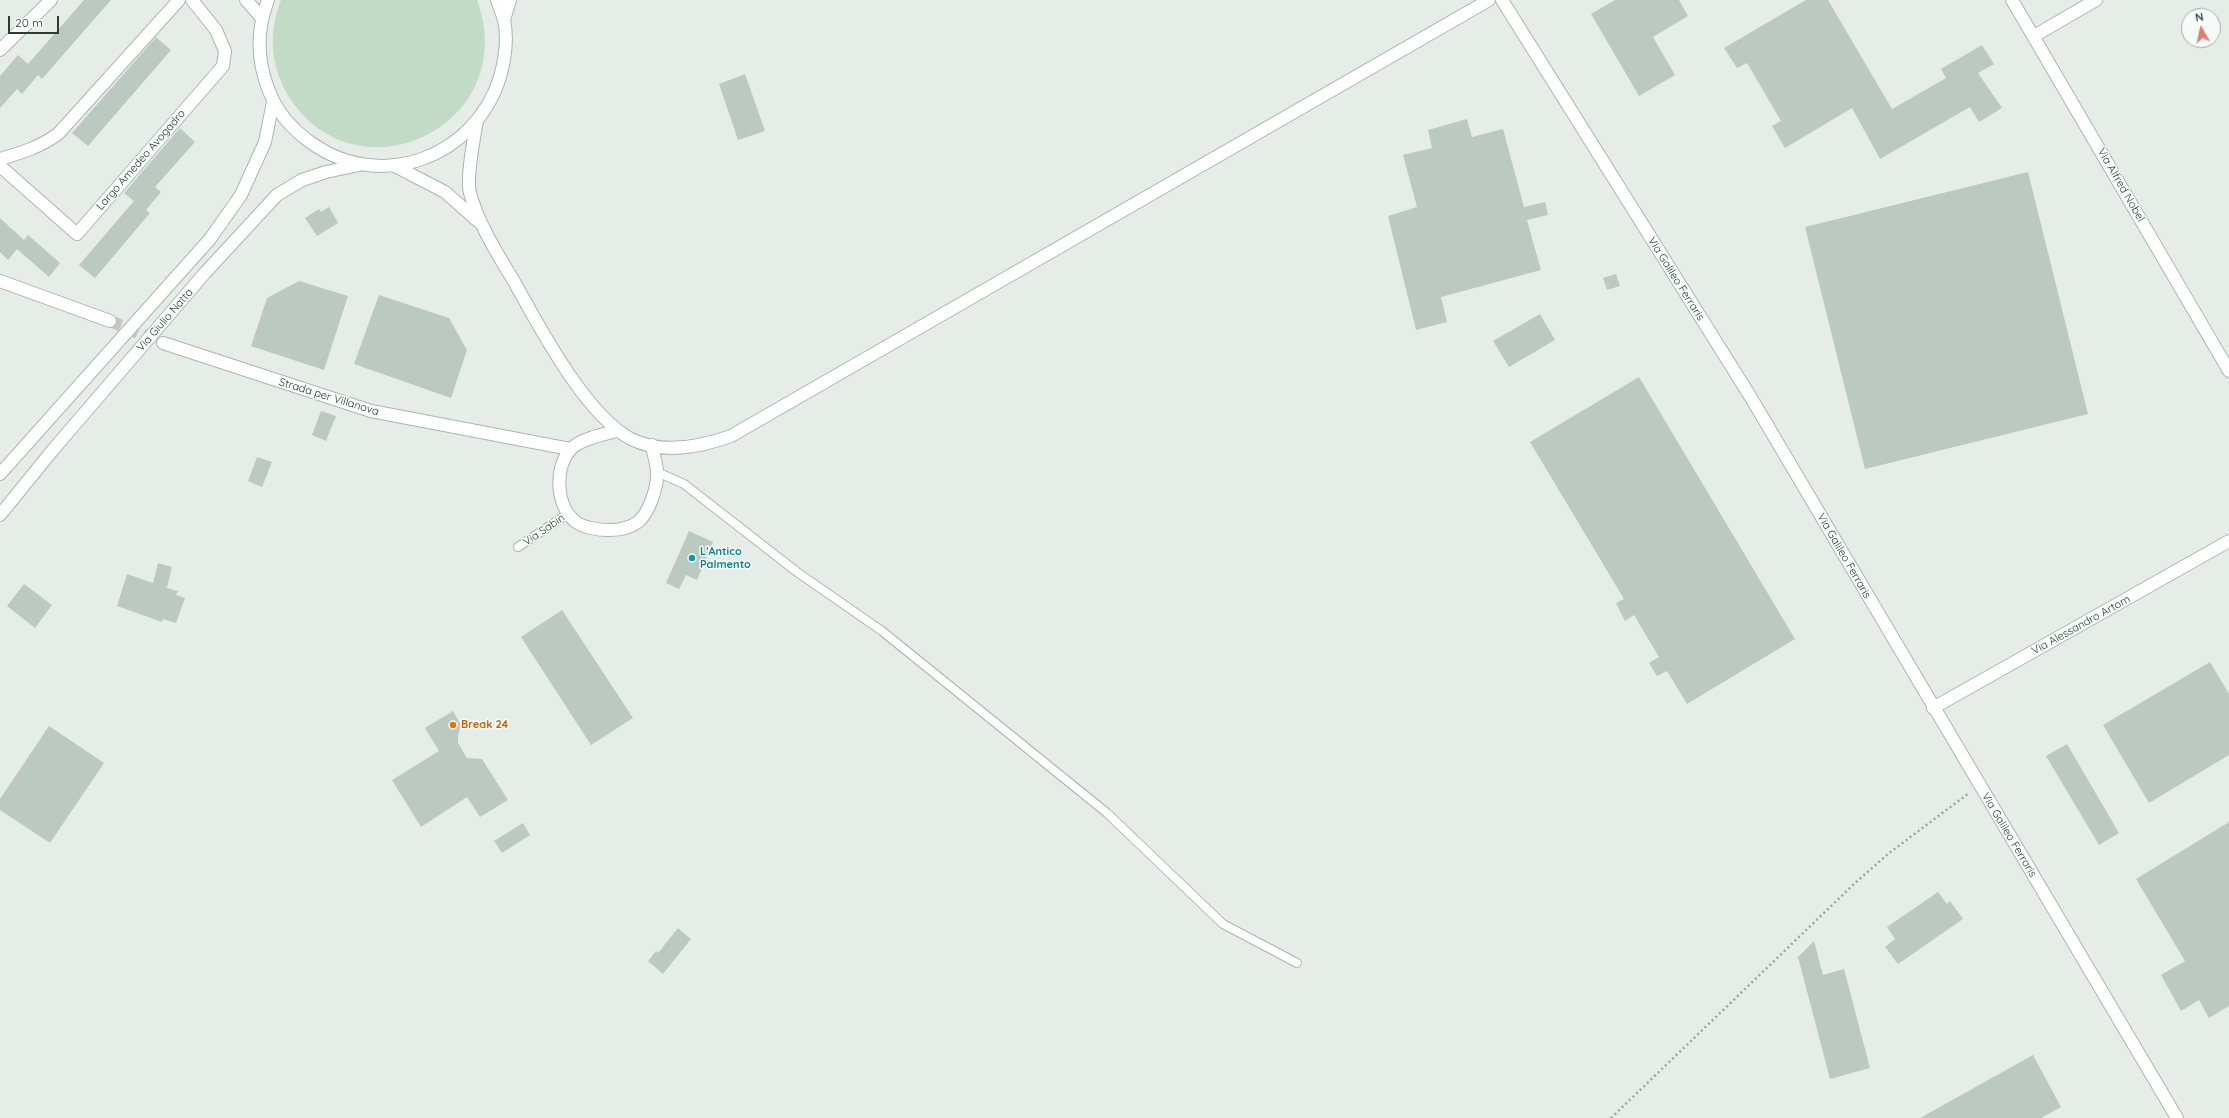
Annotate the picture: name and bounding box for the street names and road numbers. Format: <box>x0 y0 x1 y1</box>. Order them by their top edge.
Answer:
street label: Largo Amedeo Avogadro <box>94 107 188 213</box>
street label: Via Alfred Nobel <box>2095 146 2147 224</box>
street label: Via Galileo Ferraris <box>1645 235 1707 323</box>
street label: Via Giulio Natta <box>134 286 196 354</box>
street label: Strada per Villanova <box>277 375 381 419</box>
street label: Via Sabin <box>521 511 567 549</box>
street label: Via Galileo Ferraris <box>1814 511 1874 601</box>
street label: Via Alessandro Artom <box>2029 592 2133 658</box>
street label: Via Galileo Ferraris <box>1979 790 2039 880</box>

